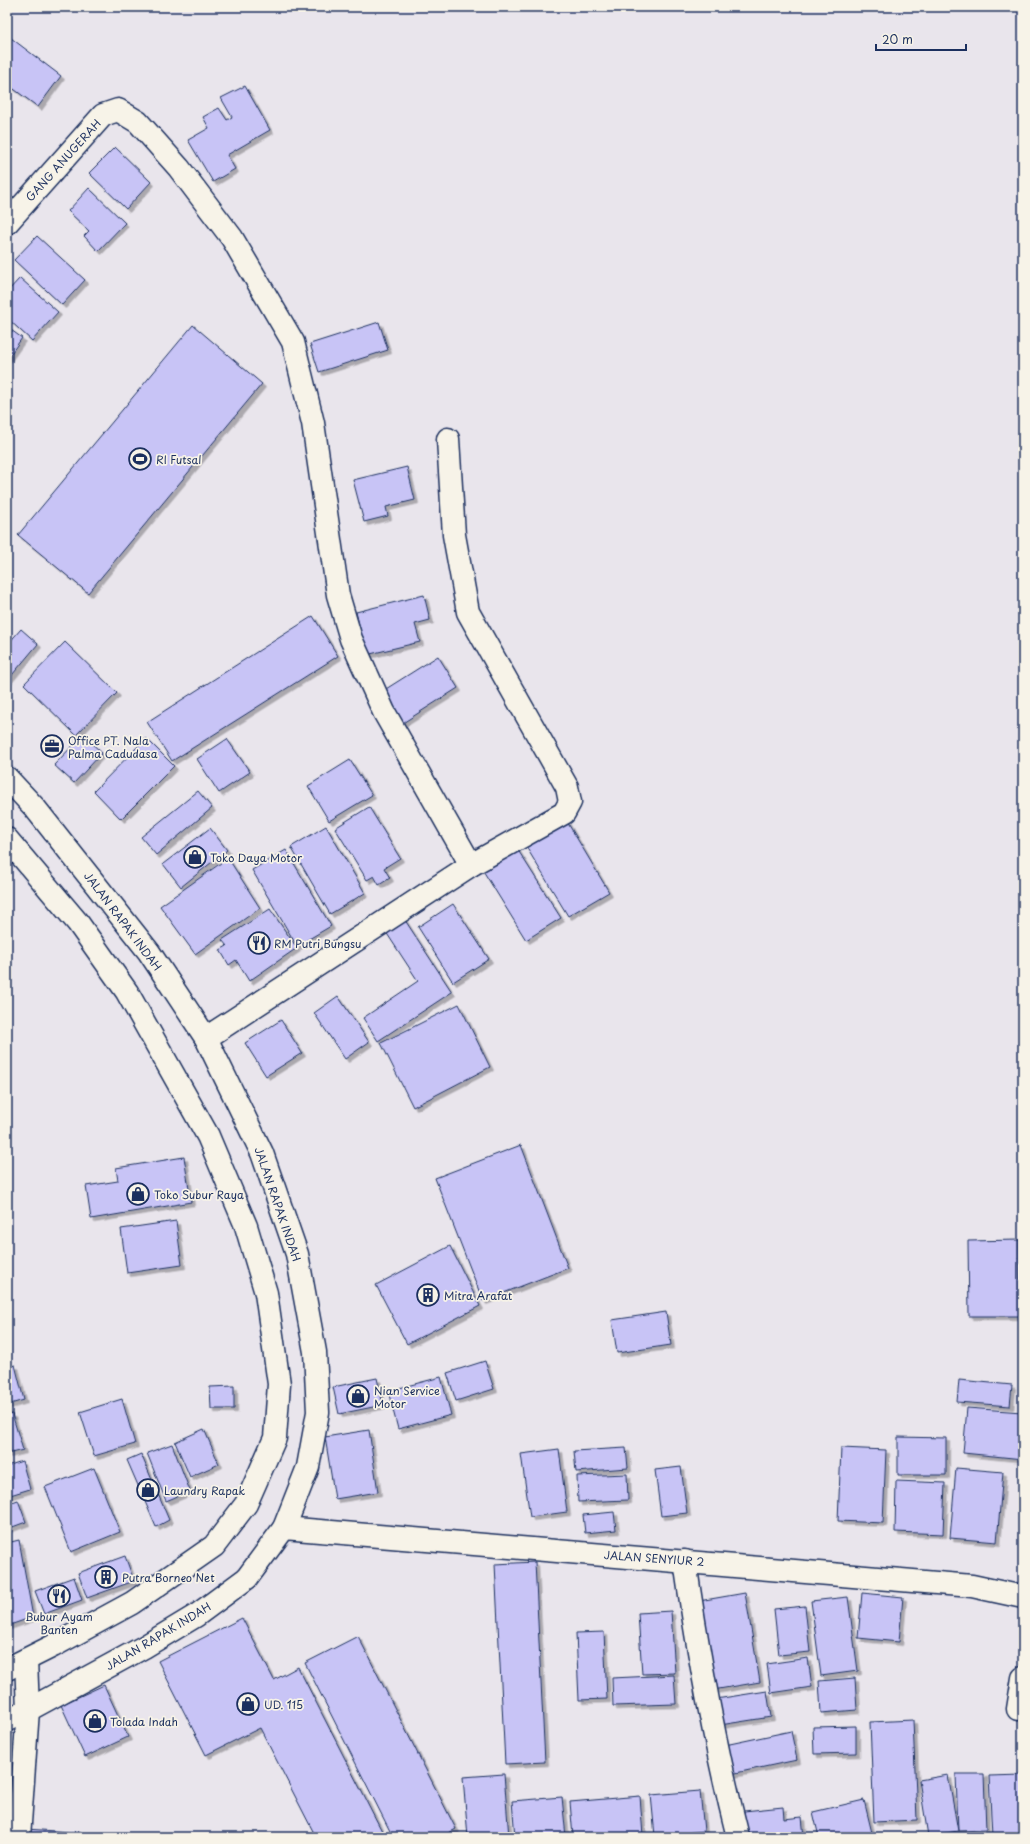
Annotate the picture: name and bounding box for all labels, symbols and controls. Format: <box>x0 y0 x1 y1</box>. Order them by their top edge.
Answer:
scale bar <box>876 26 966 52</box>
text: 20 m <box>882 30 913 48</box>
street label: GANG ANUGERAH <box>21 115 105 205</box>
sports icon: RI Futsal <box>127 446 153 472</box>
place label: RI Futsal <box>156 451 201 468</box>
place label: Office PT. Nala Palma Cadudasa <box>68 732 158 762</box>
office icon: Office PT. Nala Palma Cadudasa <box>39 733 65 759</box>
shop icon: Toko Daya Motor <box>182 844 208 870</box>
place label: Toko Daya Motor <box>210 849 303 866</box>
street label: JALAN RAPAK INDAH <box>80 868 166 974</box>
restaurant icon: RM Putri Bungsu <box>246 930 272 956</box>
place label: RM Putri Bungsu <box>274 935 361 952</box>
street label: JALAN RAPAK INDAH <box>250 1144 306 1264</box>
shop icon: Toko Subur Raya <box>125 1181 151 1207</box>
place label: Toko Subur Raya <box>154 1186 244 1203</box>
building icon: Mitra Arafat <box>415 1282 441 1308</box>
place label: Mitra Arafat <box>444 1287 512 1304</box>
place label: Nian Service Motor <box>374 1382 440 1412</box>
shop icon: Nian Service Motor <box>345 1383 371 1409</box>
shop icon: Laundry Rapak <box>135 1477 161 1503</box>
place label: Laundry Rapak <box>164 1482 246 1499</box>
street label: JALAN SENYIUR 2 <box>603 1546 705 1570</box>
building icon: Putra Borneo Net <box>93 1564 119 1590</box>
place label: Putra Borneo Net <box>122 1569 215 1586</box>
restaurant icon: Bubur Ayam Banten <box>46 1583 72 1609</box>
street label: JALAN RAPAK INDAH <box>102 1598 214 1674</box>
place label: Bubur Ayam Banten <box>25 1608 93 1638</box>
shop icon: UD. 115 <box>235 1691 261 1717</box>
place label: UD. 115 <box>264 1696 303 1713</box>
shop icon: Tolada Indah <box>82 1708 108 1734</box>
place label: Tolada Indah <box>110 1713 178 1730</box>

